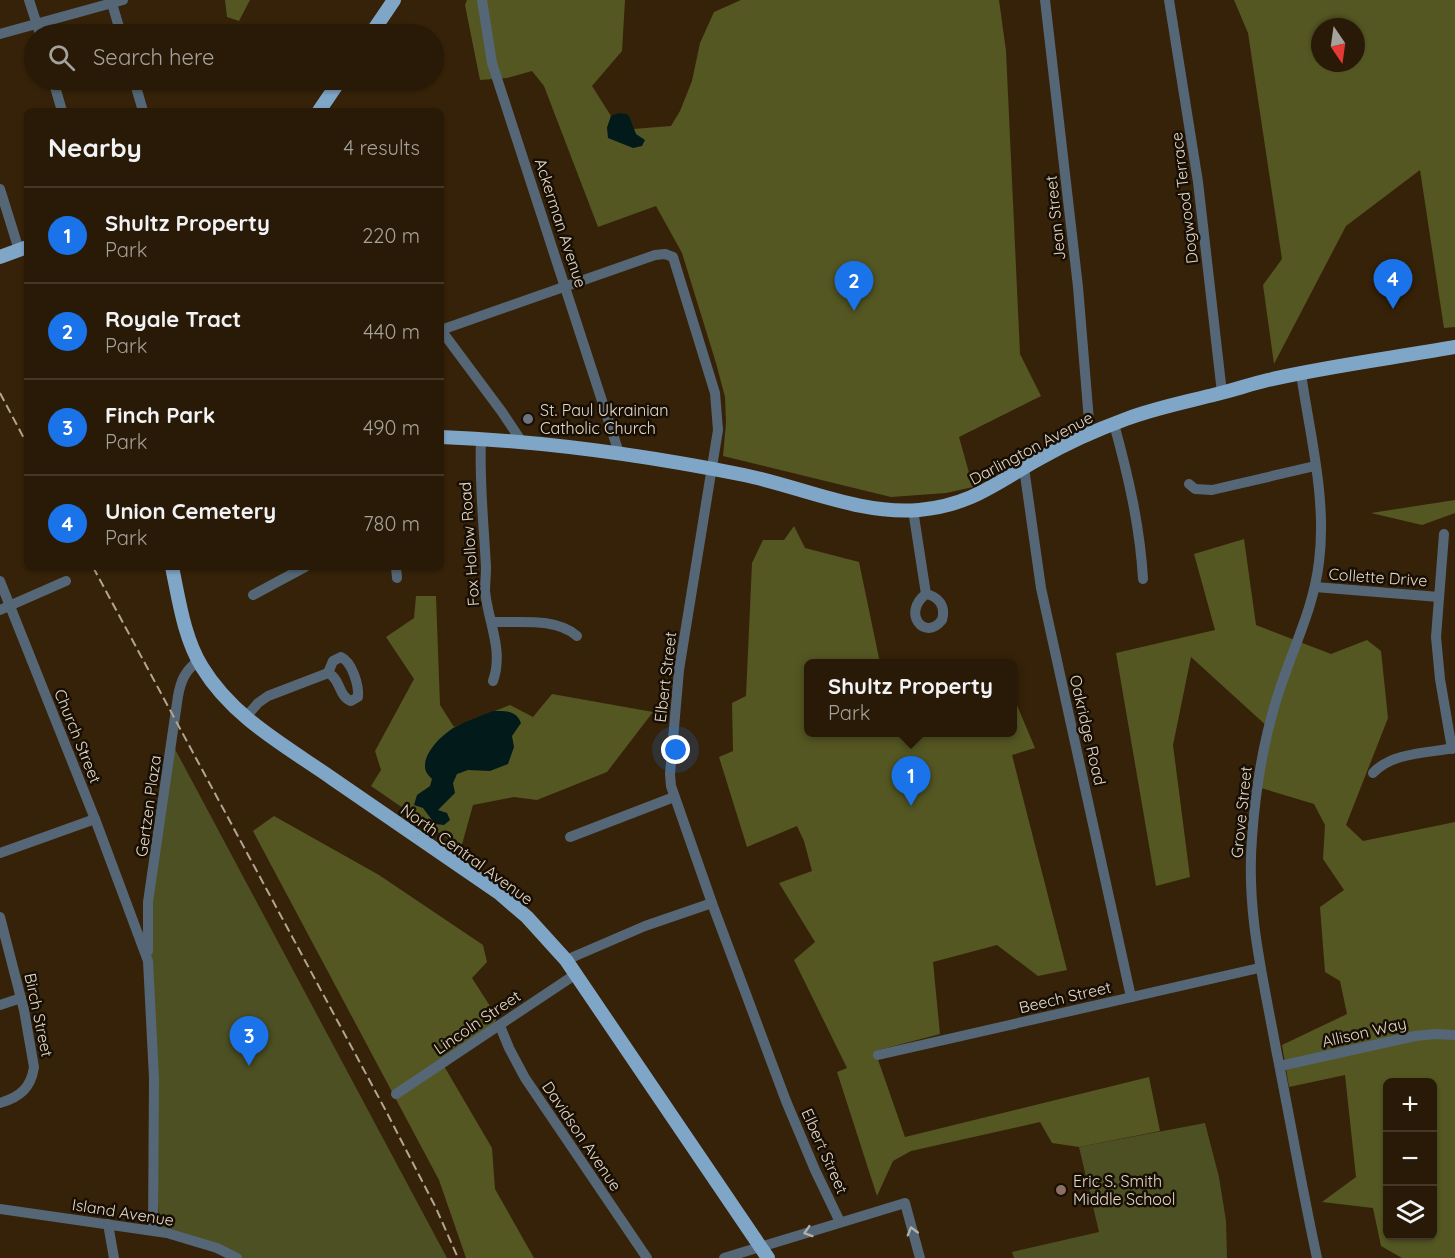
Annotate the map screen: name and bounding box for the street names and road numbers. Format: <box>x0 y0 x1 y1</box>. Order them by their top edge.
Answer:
street label: Dogwood Terrace <box>1166 131 1202 265</box>
street label: Ackerman Avenue <box>531 156 591 290</box>
street label: Jean Street <box>1041 175 1069 261</box>
street label: Darlington Avenue <box>966 407 1096 489</box>
street label: Fox Hollow Road <box>455 481 483 607</box>
street label: Collette Drive <box>1328 564 1428 590</box>
street label: Elbert Street <box>650 631 680 723</box>
street label: Oakridge Road <box>1066 673 1110 787</box>
street label: Church Street <box>50 686 106 786</box>
street label: Gertzen Plaza <box>131 754 165 858</box>
street label: Grove Street <box>1226 765 1256 859</box>
street label: North Central Avenue <box>397 799 537 909</box>
street label: Birch Street <box>20 971 58 1059</box>
street label: Beech Street <box>1017 977 1113 1017</box>
street label: Lincoln Street <box>430 986 524 1058</box>
street label: Allison Way <box>1320 1013 1408 1051</box>
street label: Davidson Avenue <box>538 1077 626 1195</box>
street label: Elbert Street <box>797 1105 853 1197</box>
street label: Island Avenue <box>71 1194 175 1230</box>

